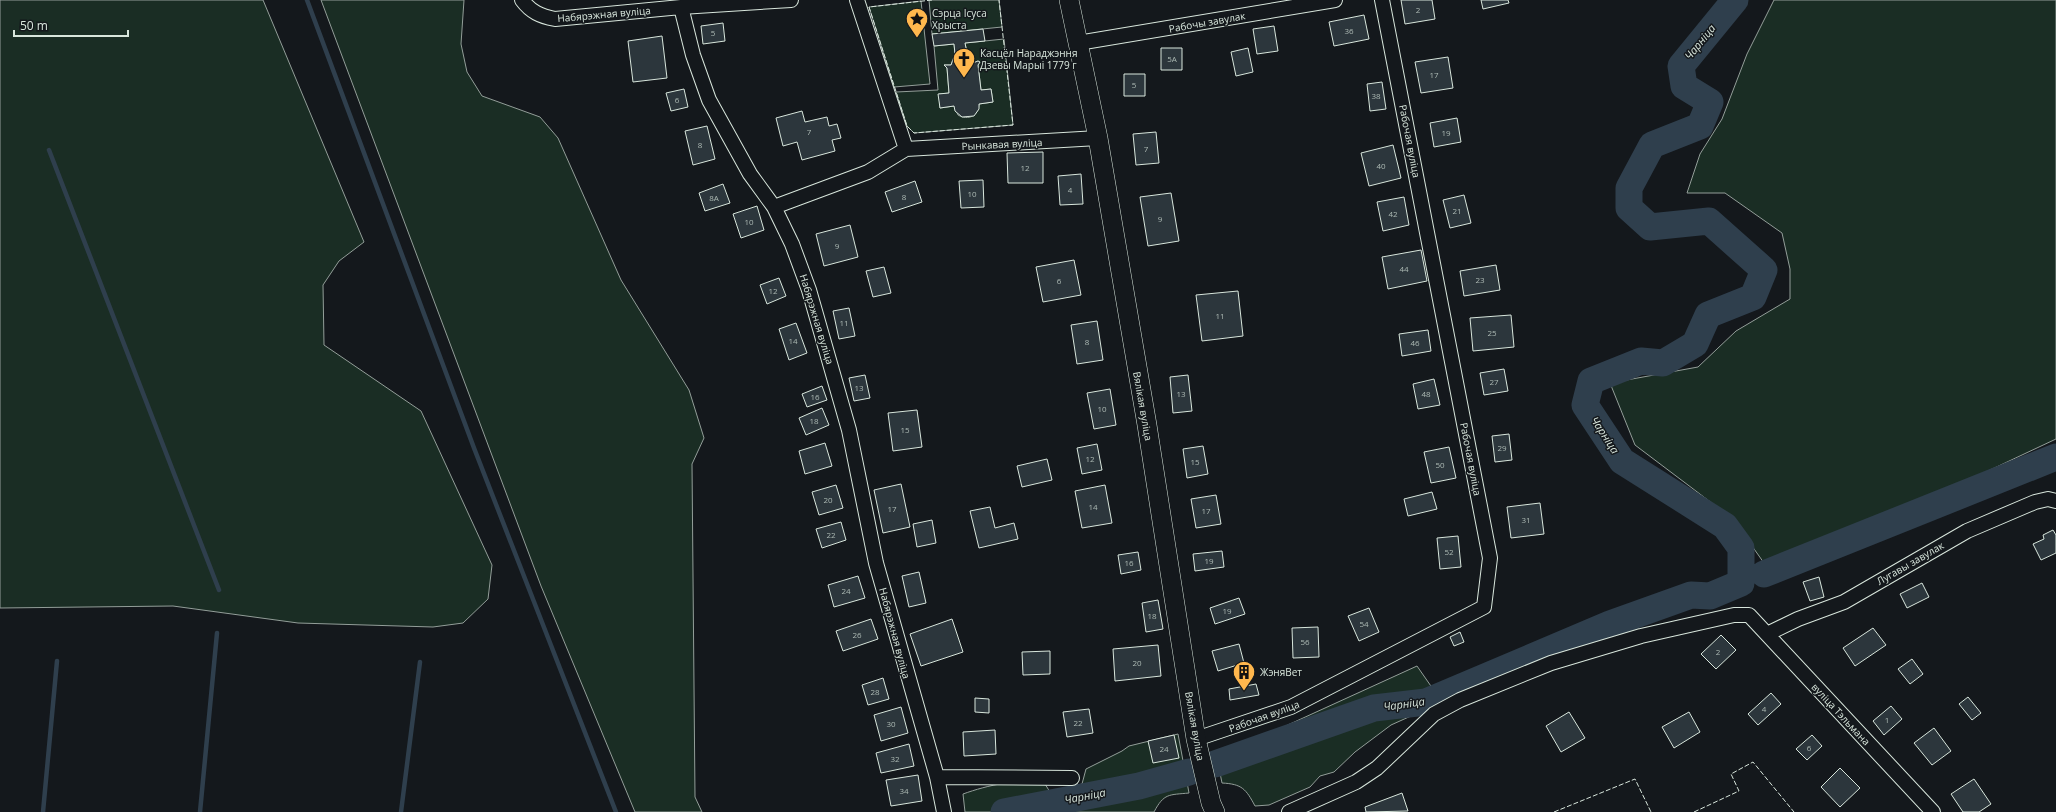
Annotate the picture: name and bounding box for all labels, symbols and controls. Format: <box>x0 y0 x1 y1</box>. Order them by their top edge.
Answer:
street label: Набярэжная вуліца <box>557 3 651 25</box>
house number: 2 <box>1416 4 1421 15</box>
place icon: Сэрца Ісуса Хрыста <box>904 6 930 39</box>
place label: Сэрца Ісуса Хрыста <box>932 6 987 32</box>
street label: Рабочы завулак <box>1168 8 1247 36</box>
scale bar <box>14 12 128 38</box>
text: 50 m <box>20 17 48 34</box>
water label: Чарніца <box>1681 21 1719 63</box>
house number: 36 <box>1344 25 1354 36</box>
house number: 5 <box>711 27 716 38</box>
church icon: Касцёл Нараджэння Дзевы Марыі 1779 г <box>951 46 977 79</box>
place label: Касцёл Нараджэння Дзевы Марыі 1779 г <box>980 46 1077 72</box>
house number: 5А <box>1167 53 1178 64</box>
house number: 17 <box>1429 69 1439 80</box>
house number: 5 <box>1132 79 1137 90</box>
house number: 38 <box>1371 90 1381 101</box>
house number: 6 <box>675 94 680 105</box>
street label: Рабочая вуліца <box>1396 103 1424 179</box>
house number: 7 <box>807 126 812 137</box>
house number: 19 <box>1441 127 1451 138</box>
street label: Рынкавая вуліца <box>961 135 1043 153</box>
house number: 8 <box>698 139 703 150</box>
house number: 7 <box>1144 143 1149 154</box>
house number: 40 <box>1376 160 1386 171</box>
house number: 12 <box>1020 162 1030 173</box>
house number: 4 <box>1068 184 1073 195</box>
house number: 10 <box>967 188 977 199</box>
house number: 8 <box>902 191 907 202</box>
house number: 8А <box>709 192 720 203</box>
house number: 21 <box>1452 205 1462 216</box>
house number: 42 <box>1388 208 1398 219</box>
house number: 9 <box>1158 213 1163 224</box>
house number: 10 <box>744 216 754 227</box>
house number: 9 <box>835 240 840 251</box>
house number: 44 <box>1399 263 1409 274</box>
street label: Набярэжная вуліца <box>797 272 837 366</box>
house number: 23 <box>1475 274 1485 285</box>
house number: 6 <box>1057 275 1062 286</box>
house number: 12 <box>768 285 778 296</box>
house number: 11 <box>1215 310 1225 321</box>
house number: 11 <box>839 317 849 328</box>
house number: 25 <box>1487 327 1497 338</box>
house number: 14 <box>788 335 798 346</box>
house number: 8 <box>1085 336 1090 347</box>
house number: 46 <box>1410 337 1420 348</box>
street label: Вялікая вуліца <box>1130 370 1156 442</box>
house number: 27 <box>1489 376 1499 387</box>
house number: 13 <box>854 382 864 393</box>
house number: 13 <box>1176 388 1186 399</box>
house number: 48 <box>1421 388 1431 399</box>
house number: 16 <box>810 391 820 402</box>
house number: 10 <box>1097 403 1107 414</box>
water label: Чарніца <box>1588 413 1623 456</box>
house number: 18 <box>809 415 819 426</box>
street label: Рабочая вуліца <box>1457 421 1485 497</box>
house number: 15 <box>900 424 910 435</box>
house number: 29 <box>1497 442 1507 453</box>
house number: 12 <box>1085 453 1095 464</box>
house number: 15 <box>1190 456 1200 467</box>
house number: 50 <box>1435 459 1445 470</box>
house number: 20 <box>823 494 833 505</box>
house number: 14 <box>1088 501 1098 512</box>
house number: 17 <box>887 503 897 514</box>
house number: 17 <box>1201 505 1211 516</box>
house number: 31 <box>1521 514 1531 525</box>
house number: 22 <box>826 529 836 540</box>
street label: Лугавы завулак <box>1874 538 1947 588</box>
house number: 52 <box>1444 546 1454 557</box>
house number: 19 <box>1204 555 1214 566</box>
house number: 16 <box>1124 557 1134 568</box>
house number: 24 <box>841 585 851 596</box>
street label: Набярэжная вуліца <box>876 586 914 680</box>
house number: 19 <box>1222 605 1232 616</box>
house number: 18 <box>1147 610 1157 621</box>
house number: 54 <box>1359 618 1369 629</box>
house number: 26 <box>852 629 862 640</box>
house number: 56 <box>1300 636 1310 647</box>
house number: 2 <box>1716 646 1721 657</box>
house number: 20 <box>1132 657 1142 668</box>
building icon: ЖэняВет <box>1231 659 1257 692</box>
place label: ЖэняВет <box>1260 665 1302 679</box>
street label: вуліца Тэльмана <box>1809 680 1873 748</box>
house number: 28 <box>870 686 880 697</box>
street label: Вялікая вуліца <box>1182 690 1208 762</box>
water label: Чарніца <box>1382 693 1426 714</box>
street label: Рабочая вуліца <box>1227 697 1301 735</box>
house number: 4 <box>1762 703 1767 714</box>
house number: 1 <box>1885 714 1889 725</box>
house number: 22 <box>1073 717 1083 728</box>
house number: 30 <box>886 718 896 729</box>
house number: 6 <box>1807 742 1812 753</box>
house number: 24 <box>1159 743 1169 754</box>
house number: 32 <box>890 753 900 764</box>
water label: Чарніца <box>1063 784 1107 807</box>
house number: 34 <box>899 785 909 796</box>

